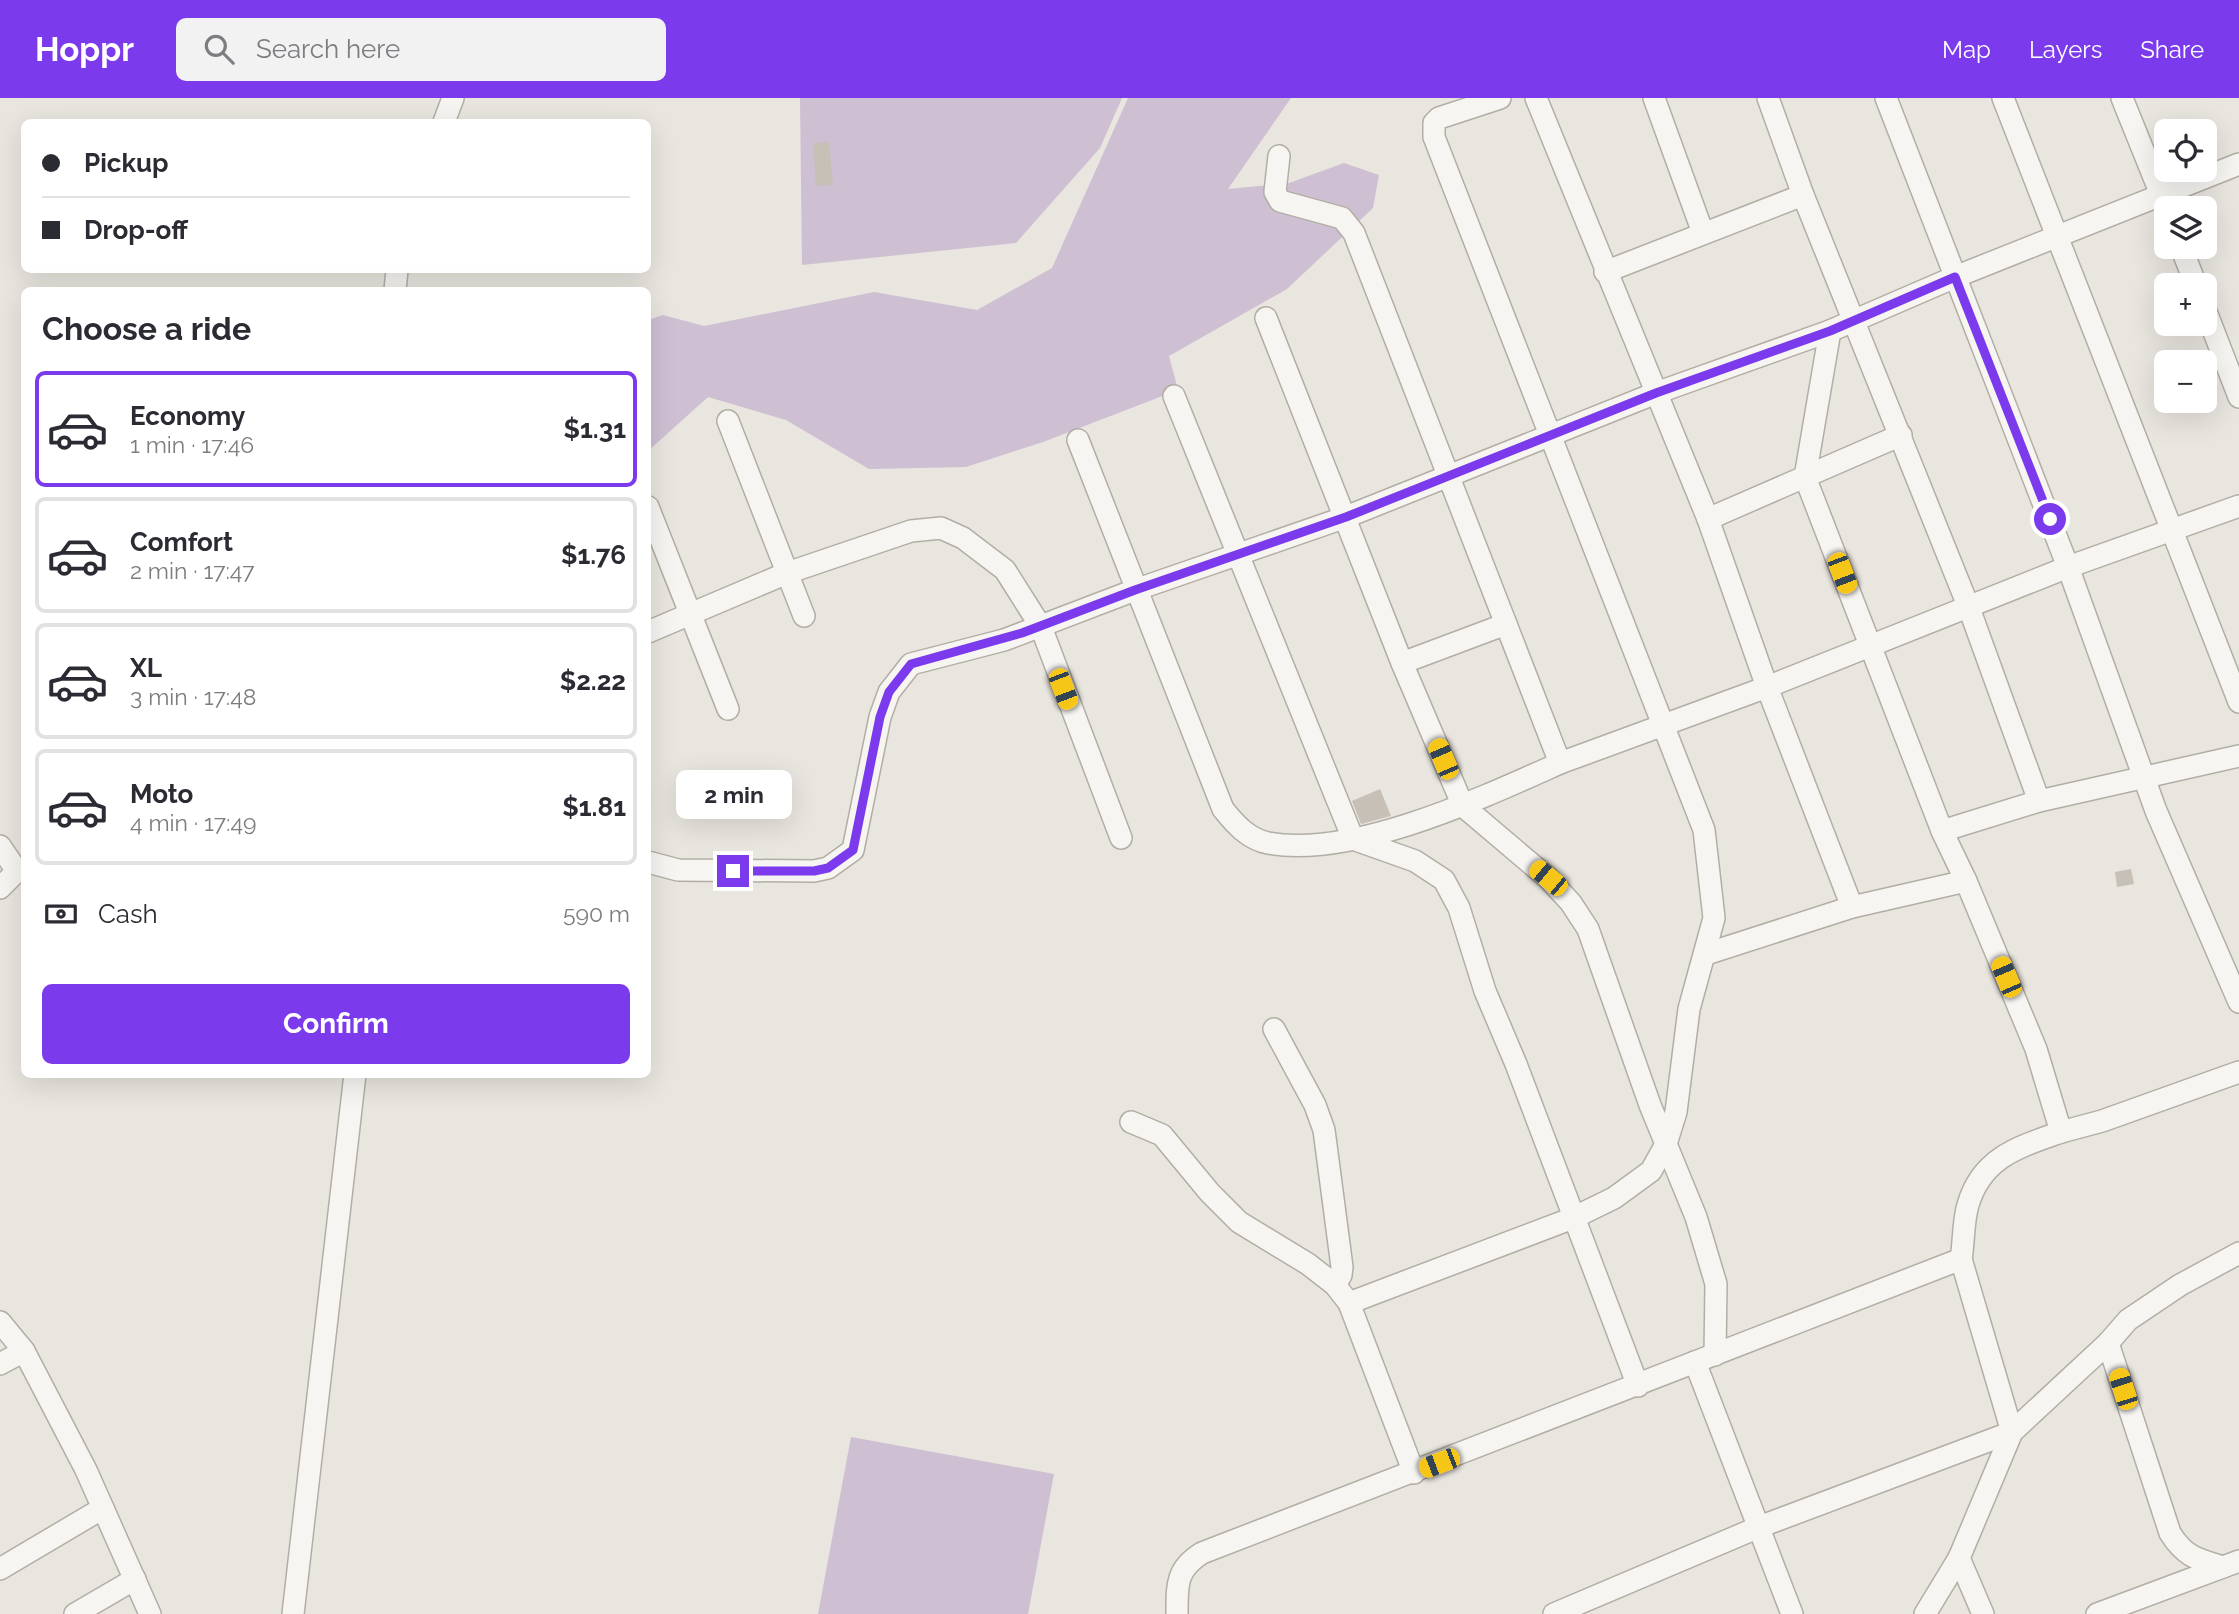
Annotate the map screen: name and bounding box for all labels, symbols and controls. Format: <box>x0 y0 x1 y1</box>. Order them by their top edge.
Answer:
search box <box>176 18 666 81</box>
text: Hoppr <box>35 30 134 69</box>
icon: search <box>200 30 238 68</box>
text: Search here <box>256 34 400 64</box>
text: Map <box>1942 35 1991 64</box>
text: Layers <box>2029 35 2102 64</box>
text: Share <box>2140 35 2204 64</box>
map controls <box>2154 119 2217 413</box>
button: locate <box>2154 119 2217 182</box>
text: Pickup <box>84 148 169 178</box>
button: layers <box>2154 196 2217 259</box>
text: Drop-off <box>84 215 188 245</box>
button: + <box>2154 273 2217 336</box>
text: Choose a ride <box>42 310 251 347</box>
button: − <box>2154 350 2217 413</box>
icon: car <box>46 398 109 461</box>
text: Economy <box>130 401 245 431</box>
text: $1.31 <box>563 414 626 444</box>
text: 1 min · 17:46 <box>130 431 254 458</box>
route start <box>2034 503 2066 535</box>
icon: car <box>46 524 109 587</box>
text: Comfort <box>130 527 233 557</box>
text: $1.76 <box>561 540 626 570</box>
car <box>1825 550 1860 596</box>
text: 2 min · 17:47 <box>130 557 255 584</box>
icon: car <box>46 650 109 713</box>
text: XL <box>130 653 162 683</box>
text: $2.22 <box>560 666 626 696</box>
car <box>1046 666 1081 712</box>
text: 3 min · 17:48 <box>130 683 256 710</box>
car <box>1426 736 1461 782</box>
callout: 2 min <box>675 770 791 818</box>
icon: car <box>46 776 109 839</box>
text: Moto <box>130 779 193 809</box>
text: 2 min <box>704 781 764 808</box>
text: $1.81 <box>562 792 626 822</box>
text: 4 min · 17:49 <box>130 809 256 836</box>
route end <box>717 855 749 887</box>
car <box>1526 856 1571 900</box>
icon: cash <box>42 895 80 933</box>
text: Cash <box>98 899 158 929</box>
text: 590 m <box>563 900 630 927</box>
car <box>1989 954 2024 1000</box>
button: Confirm <box>42 984 630 1064</box>
car <box>2107 1366 2140 1412</box>
car <box>1416 1446 1463 1480</box>

